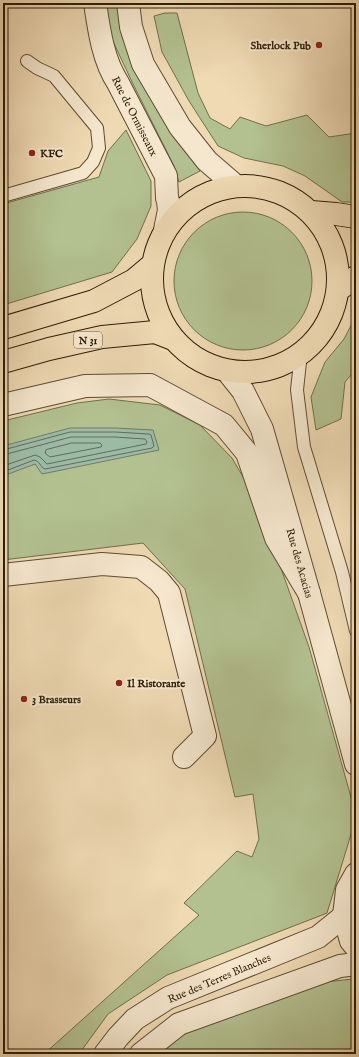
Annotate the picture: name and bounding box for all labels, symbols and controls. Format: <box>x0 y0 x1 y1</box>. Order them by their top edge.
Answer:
place label: Sherlock Pub <box>251 39 311 53</box>
marker: Sherlock Pub <box>314 40 324 50</box>
street label: Rue de Ormisseaux <box>108 74 161 159</box>
place label: KFC <box>40 147 63 161</box>
marker: KFC <box>27 148 37 158</box>
road number: N 31 <box>74 332 102 348</box>
street label: Rue des Acacias <box>282 527 316 600</box>
place label: Il Ristorante <box>127 677 185 691</box>
marker: Il Ristorante <box>114 678 124 688</box>
place label: 3 Brasseurs <box>32 693 81 707</box>
marker: 3 Brasseurs <box>19 694 29 704</box>
street label: Rue des Terres Blanches <box>166 951 273 1007</box>

